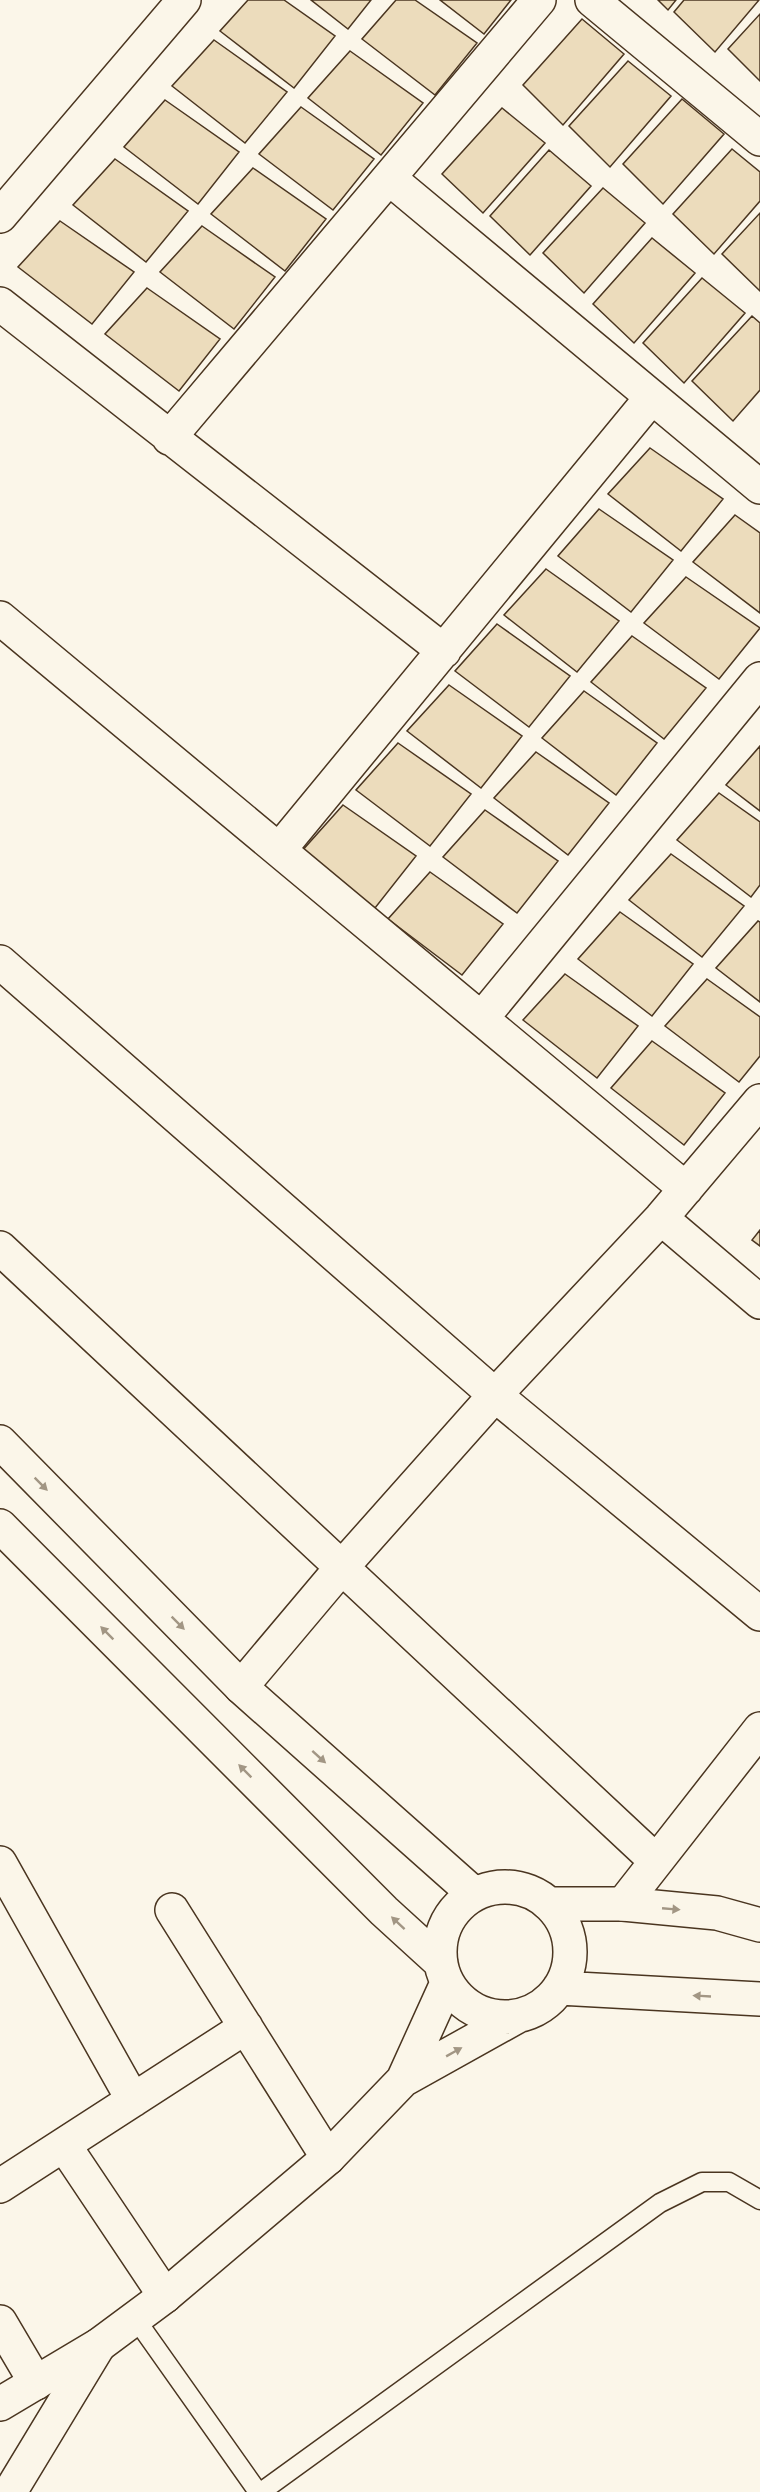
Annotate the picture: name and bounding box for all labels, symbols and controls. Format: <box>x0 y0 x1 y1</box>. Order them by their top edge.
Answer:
one-way arrow <box>34 1476 48 1491</box>
one-way arrow <box>170 1615 184 1629</box>
one-way arrow <box>99 1626 114 1640</box>
one-way arrow <box>311 1750 327 1763</box>
one-way arrow <box>238 1765 252 1779</box>
one-way arrow <box>662 1904 681 1913</box>
one-way arrow <box>391 1917 405 1931</box>
one-way arrow <box>692 1991 711 2000</box>
one-way arrow <box>446 2047 463 2057</box>

